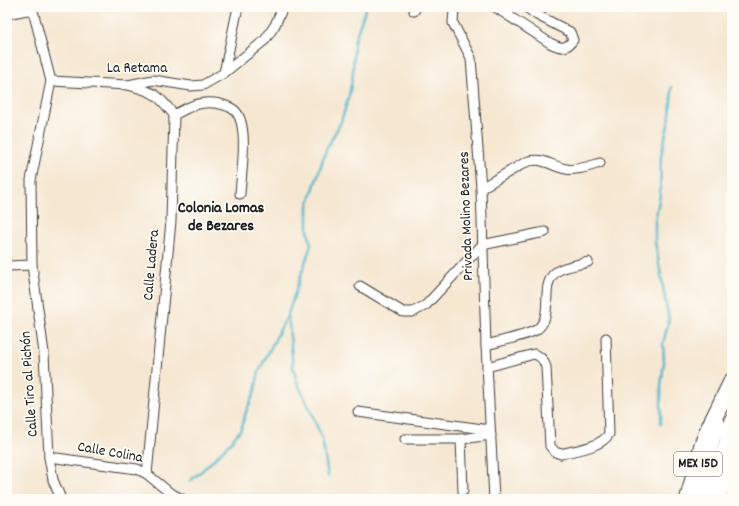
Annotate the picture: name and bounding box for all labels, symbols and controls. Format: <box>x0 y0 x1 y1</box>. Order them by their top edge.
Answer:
street label: La Retama <box>107 58 168 80</box>
street label: Privada Molino Bezares <box>454 151 480 281</box>
district label: Colonia Lomas de Bezares <box>178 197 264 238</box>
street label: Calle Ladera <box>138 228 166 301</box>
street label: Calle Tiro al Pichón <box>15 330 45 438</box>
street label: Calle Colina <box>76 436 145 470</box>
road number: MEX 15D <box>674 452 722 476</box>

